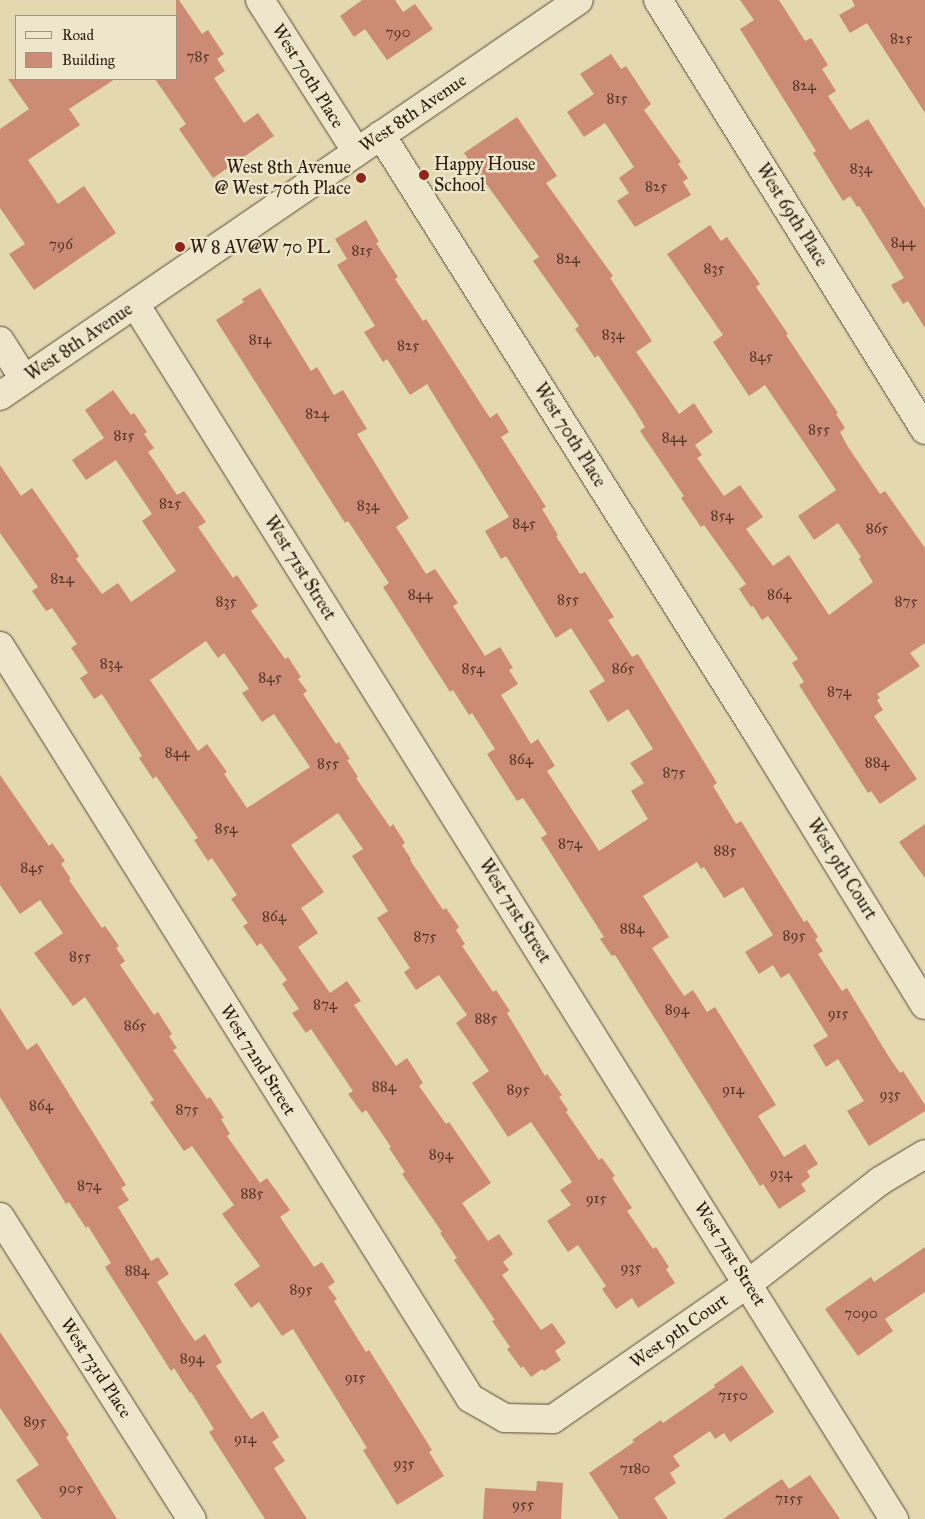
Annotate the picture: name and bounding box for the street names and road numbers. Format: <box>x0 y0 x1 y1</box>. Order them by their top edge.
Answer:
street label: West 70th Place <box>267 20 349 132</box>
street label: West 8th Avenue <box>355 69 471 157</box>
street label: West 69th Place <box>752 159 832 271</box>
street label: West 8th Avenue <box>21 298 137 386</box>
street label: West 70th Place <box>529 379 611 491</box>
street label: West 71st Street <box>259 512 341 624</box>
street label: West 9th Court <box>802 815 882 923</box>
street label: West 71st Street <box>474 855 556 967</box>
street label: West 72nd Street <box>215 1001 301 1119</box>
street label: West 71st Street <box>689 1198 771 1310</box>
street label: West 9th Court <box>626 1289 732 1373</box>
street label: West 73rd Place <box>56 1314 136 1422</box>

